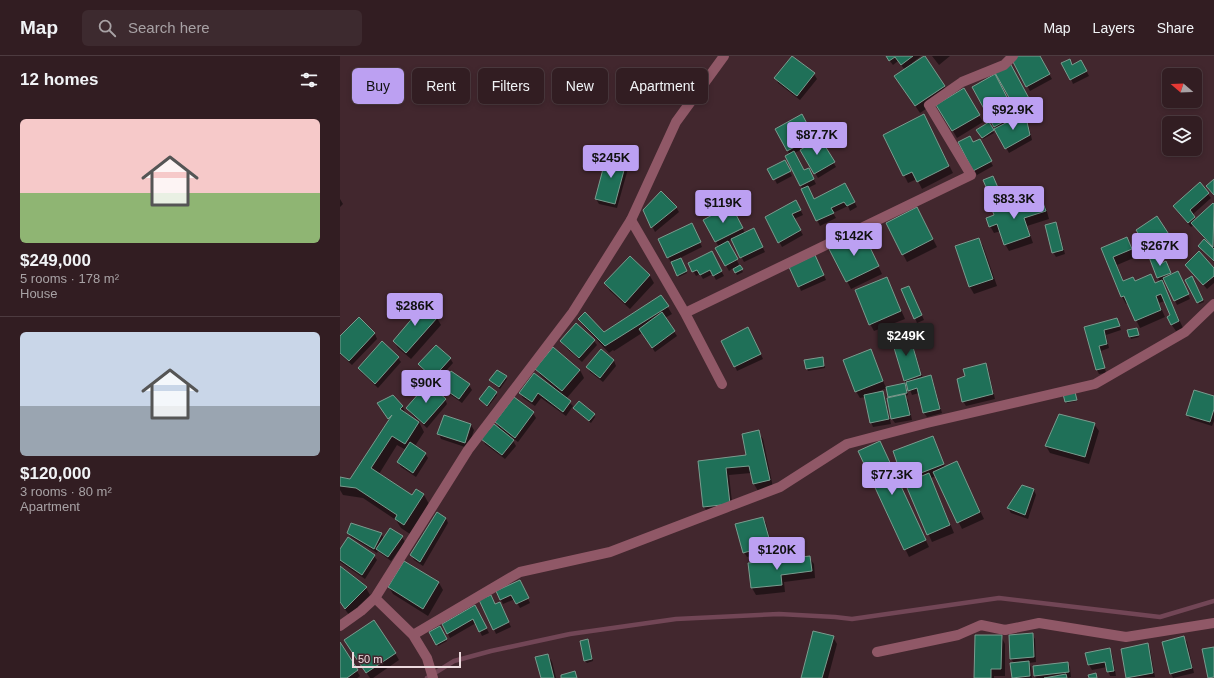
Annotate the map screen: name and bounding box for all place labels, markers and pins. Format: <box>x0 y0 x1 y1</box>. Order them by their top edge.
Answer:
pin: $92.9K <box>980 97 1046 131</box>
pin: $87.7K <box>784 122 850 156</box>
pin: $245K <box>583 145 639 179</box>
pin: $83.3K <box>981 186 1047 220</box>
pin: $119K <box>695 190 751 224</box>
pin: $142K <box>826 223 882 257</box>
pin: $267K <box>1132 233 1188 267</box>
pin: $286K <box>387 293 443 327</box>
pin: $249K <box>878 323 934 357</box>
pin: $90K <box>402 370 450 404</box>
pin: $77.3K <box>859 462 925 496</box>
pin: $120K <box>749 537 805 571</box>

